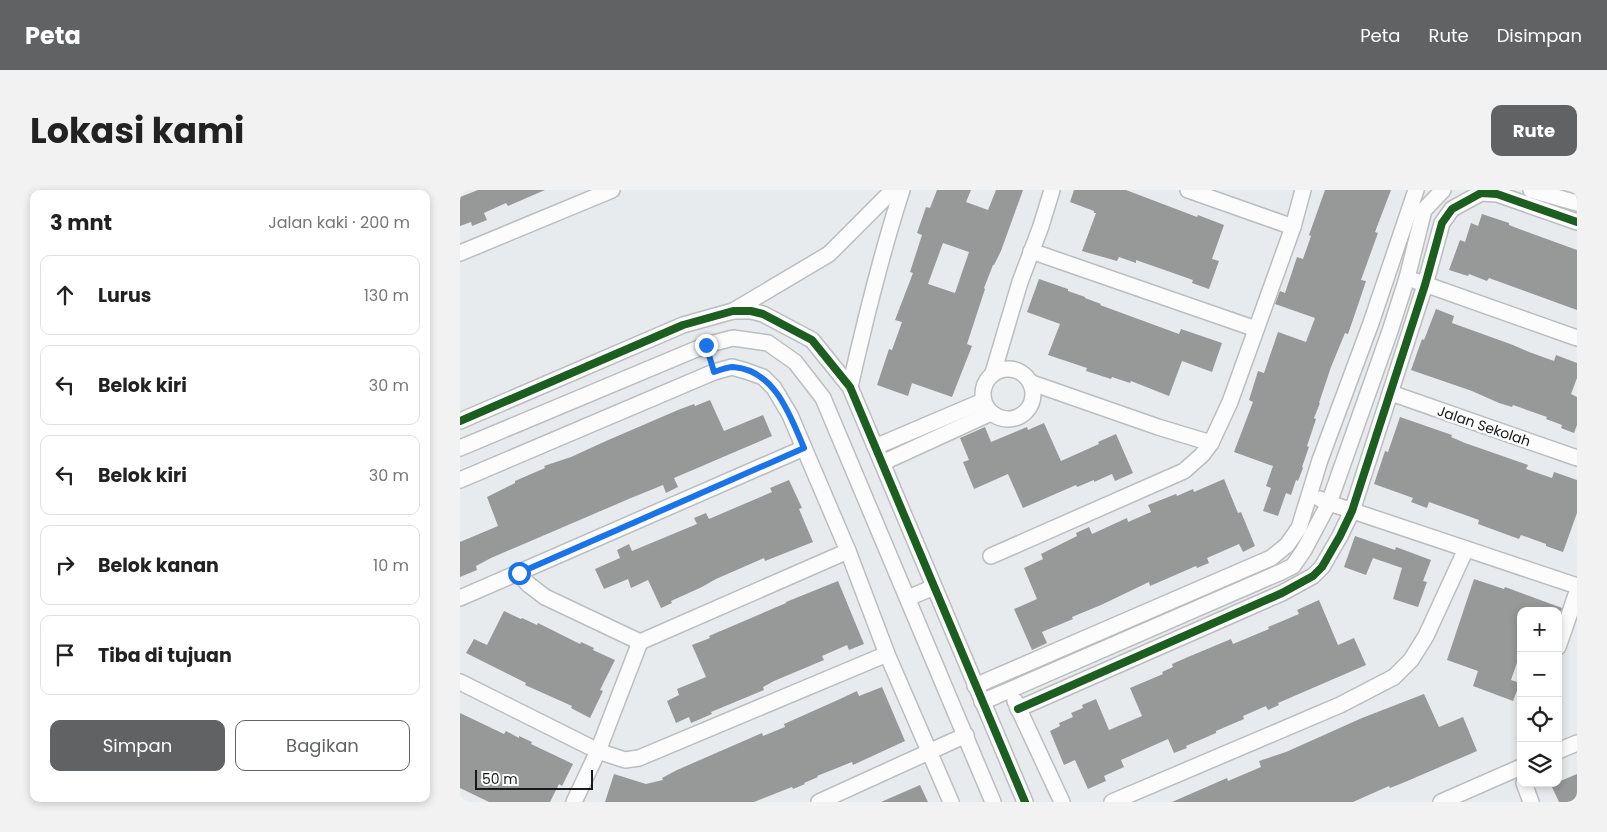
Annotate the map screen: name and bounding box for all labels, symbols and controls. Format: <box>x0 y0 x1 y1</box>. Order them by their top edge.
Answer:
text: Peta <box>25 19 81 52</box>
text: Peta <box>1360 23 1400 48</box>
text: Rute <box>1428 23 1469 48</box>
text: Disimpan <box>1497 23 1582 48</box>
button: Rute <box>1491 105 1577 156</box>
text: Lokasi kami <box>30 106 244 155</box>
text: 3 mnt <box>50 208 112 237</box>
text: Jalan kaki · 200 m <box>268 211 410 234</box>
icon: ahead <box>51 281 79 309</box>
text: Lurus <box>98 282 151 309</box>
text: 130 m <box>364 284 409 307</box>
route end <box>695 334 718 357</box>
icon: left <box>51 371 79 399</box>
text: Belok kiri <box>98 372 187 399</box>
text: 30 m <box>369 374 409 397</box>
street label: Jalan Sekolah <box>1435 401 1533 451</box>
icon: left <box>51 461 79 489</box>
text: Belok kiri <box>98 462 187 489</box>
text: 30 m <box>369 464 409 487</box>
icon: right <box>51 551 79 579</box>
text: Belok kanan <box>98 552 219 579</box>
text: 10 m <box>373 554 409 577</box>
route start <box>508 562 531 585</box>
map controls <box>1517 607 1562 787</box>
button: + <box>1517 607 1562 652</box>
icon: arrive <box>51 641 79 669</box>
text: Tiba di tujuan <box>98 642 232 669</box>
button: − <box>1517 652 1562 697</box>
button: locate <box>1517 697 1562 742</box>
button: Simpan <box>50 720 225 771</box>
button: Bagikan <box>235 720 410 771</box>
button: layers <box>1517 742 1562 787</box>
scale bar <box>475 767 592 790</box>
text: 50 m <box>482 769 518 789</box>

